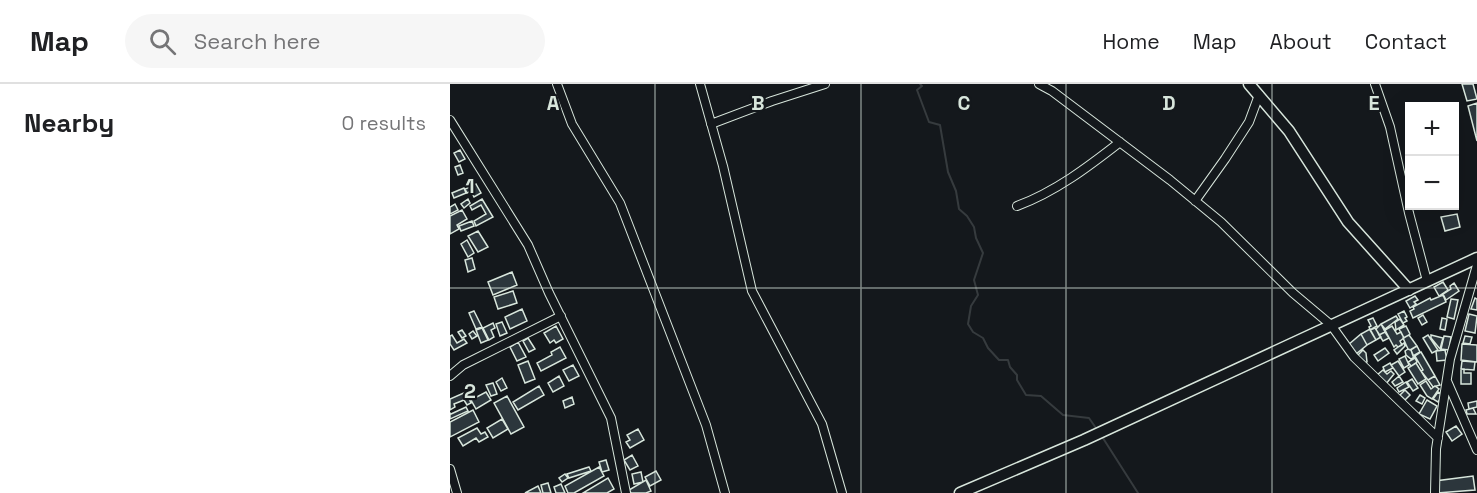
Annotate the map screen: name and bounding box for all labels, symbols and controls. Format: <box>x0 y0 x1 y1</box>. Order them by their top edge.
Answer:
search box <box>125 14 545 68</box>
text: Map <box>30 23 89 59</box>
icon: search <box>146 25 179 58</box>
text: Search here <box>194 27 321 55</box>
text: Home <box>1102 28 1160 55</box>
text: Map <box>1193 28 1237 55</box>
text: About <box>1270 28 1332 55</box>
text: Contact <box>1365 28 1447 55</box>
text: A <box>547 90 560 116</box>
text: B <box>751 90 765 116</box>
text: C <box>958 90 971 116</box>
text: D <box>1162 90 1176 116</box>
text: E <box>1368 90 1380 116</box>
map controls <box>1405 102 1459 210</box>
button: + <box>1405 102 1459 156</box>
text: Nearby <box>24 106 114 140</box>
text: 0 results <box>342 110 426 136</box>
button: − <box>1405 156 1459 210</box>
text: 1 <box>465 173 475 199</box>
text: 2 <box>464 378 476 404</box>

